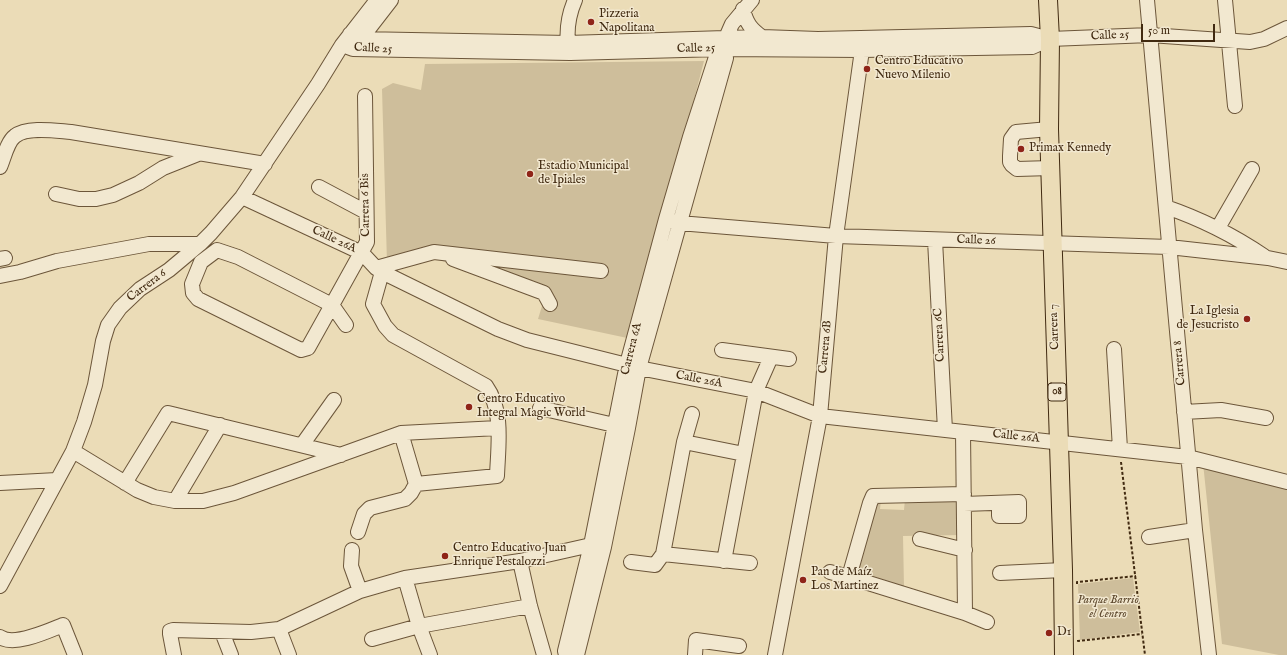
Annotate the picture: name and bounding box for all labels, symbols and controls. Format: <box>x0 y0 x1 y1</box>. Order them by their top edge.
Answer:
place label: Pizzeria Napolitana <box>599 8 655 36</box>
scale bar <box>1143 16 1217 42</box>
marker: Pizzeria Napolitana <box>586 17 596 27</box>
text: 50 m <box>1148 23 1170 38</box>
street label: Calle 25 <box>1090 28 1130 44</box>
street label: Calle 25 <box>353 41 393 57</box>
street label: Calle 25 <box>677 41 715 57</box>
place label: Centro Educativo Nuevo Milenio <box>875 55 963 83</box>
marker: Centro Educativo Nuevo Milenio <box>862 64 872 74</box>
place label: Primax Kennedy <box>1029 142 1111 156</box>
marker: Primax Kennedy <box>1016 144 1026 154</box>
place label: Estadio Municipal de Ipiales <box>538 160 629 188</box>
marker: Estadio Municipal de Ipiales <box>525 169 535 179</box>
street label: Carrera 6 Bis <box>358 173 374 237</box>
street label: Calle 26A <box>310 223 358 257</box>
street label: Calle 26 <box>956 233 996 249</box>
street label: Carrera 6 <box>125 267 169 305</box>
street label: Carrera 7 <box>1047 304 1063 350</box>
place label: La Iglesia de Jesucristo <box>1176 305 1239 333</box>
street label: Carrera 6C <box>931 308 949 362</box>
marker: La Iglesia de Jesucristo <box>1242 314 1252 324</box>
street label: Carrera 6B <box>817 320 835 374</box>
street label: Carrera 6A <box>619 321 645 377</box>
street label: Carrera 8 <box>1171 340 1189 386</box>
street label: Calle 26A <box>674 368 724 392</box>
road number: 08 <box>1048 383 1066 401</box>
place label: Centro Educativo Integral Magic World <box>477 393 585 421</box>
marker: Centro Educativo Integral Magic World <box>464 402 474 412</box>
street label: Calle 26A <box>992 427 1040 447</box>
place label: Centro Educativo Juan Enrique Pestalozzi <box>453 542 566 570</box>
marker: Centro Educativo Juan Enrique Pestalozzi <box>440 551 450 561</box>
place label: Pan de Maíz Los Martinez <box>811 566 879 594</box>
marker: Pan de Maíz Los Martinez <box>798 575 808 585</box>
park label: Parque Barrio el Centro <box>1077 594 1139 622</box>
place label: D1 <box>1057 626 1071 640</box>
marker: D1 <box>1044 628 1054 638</box>

